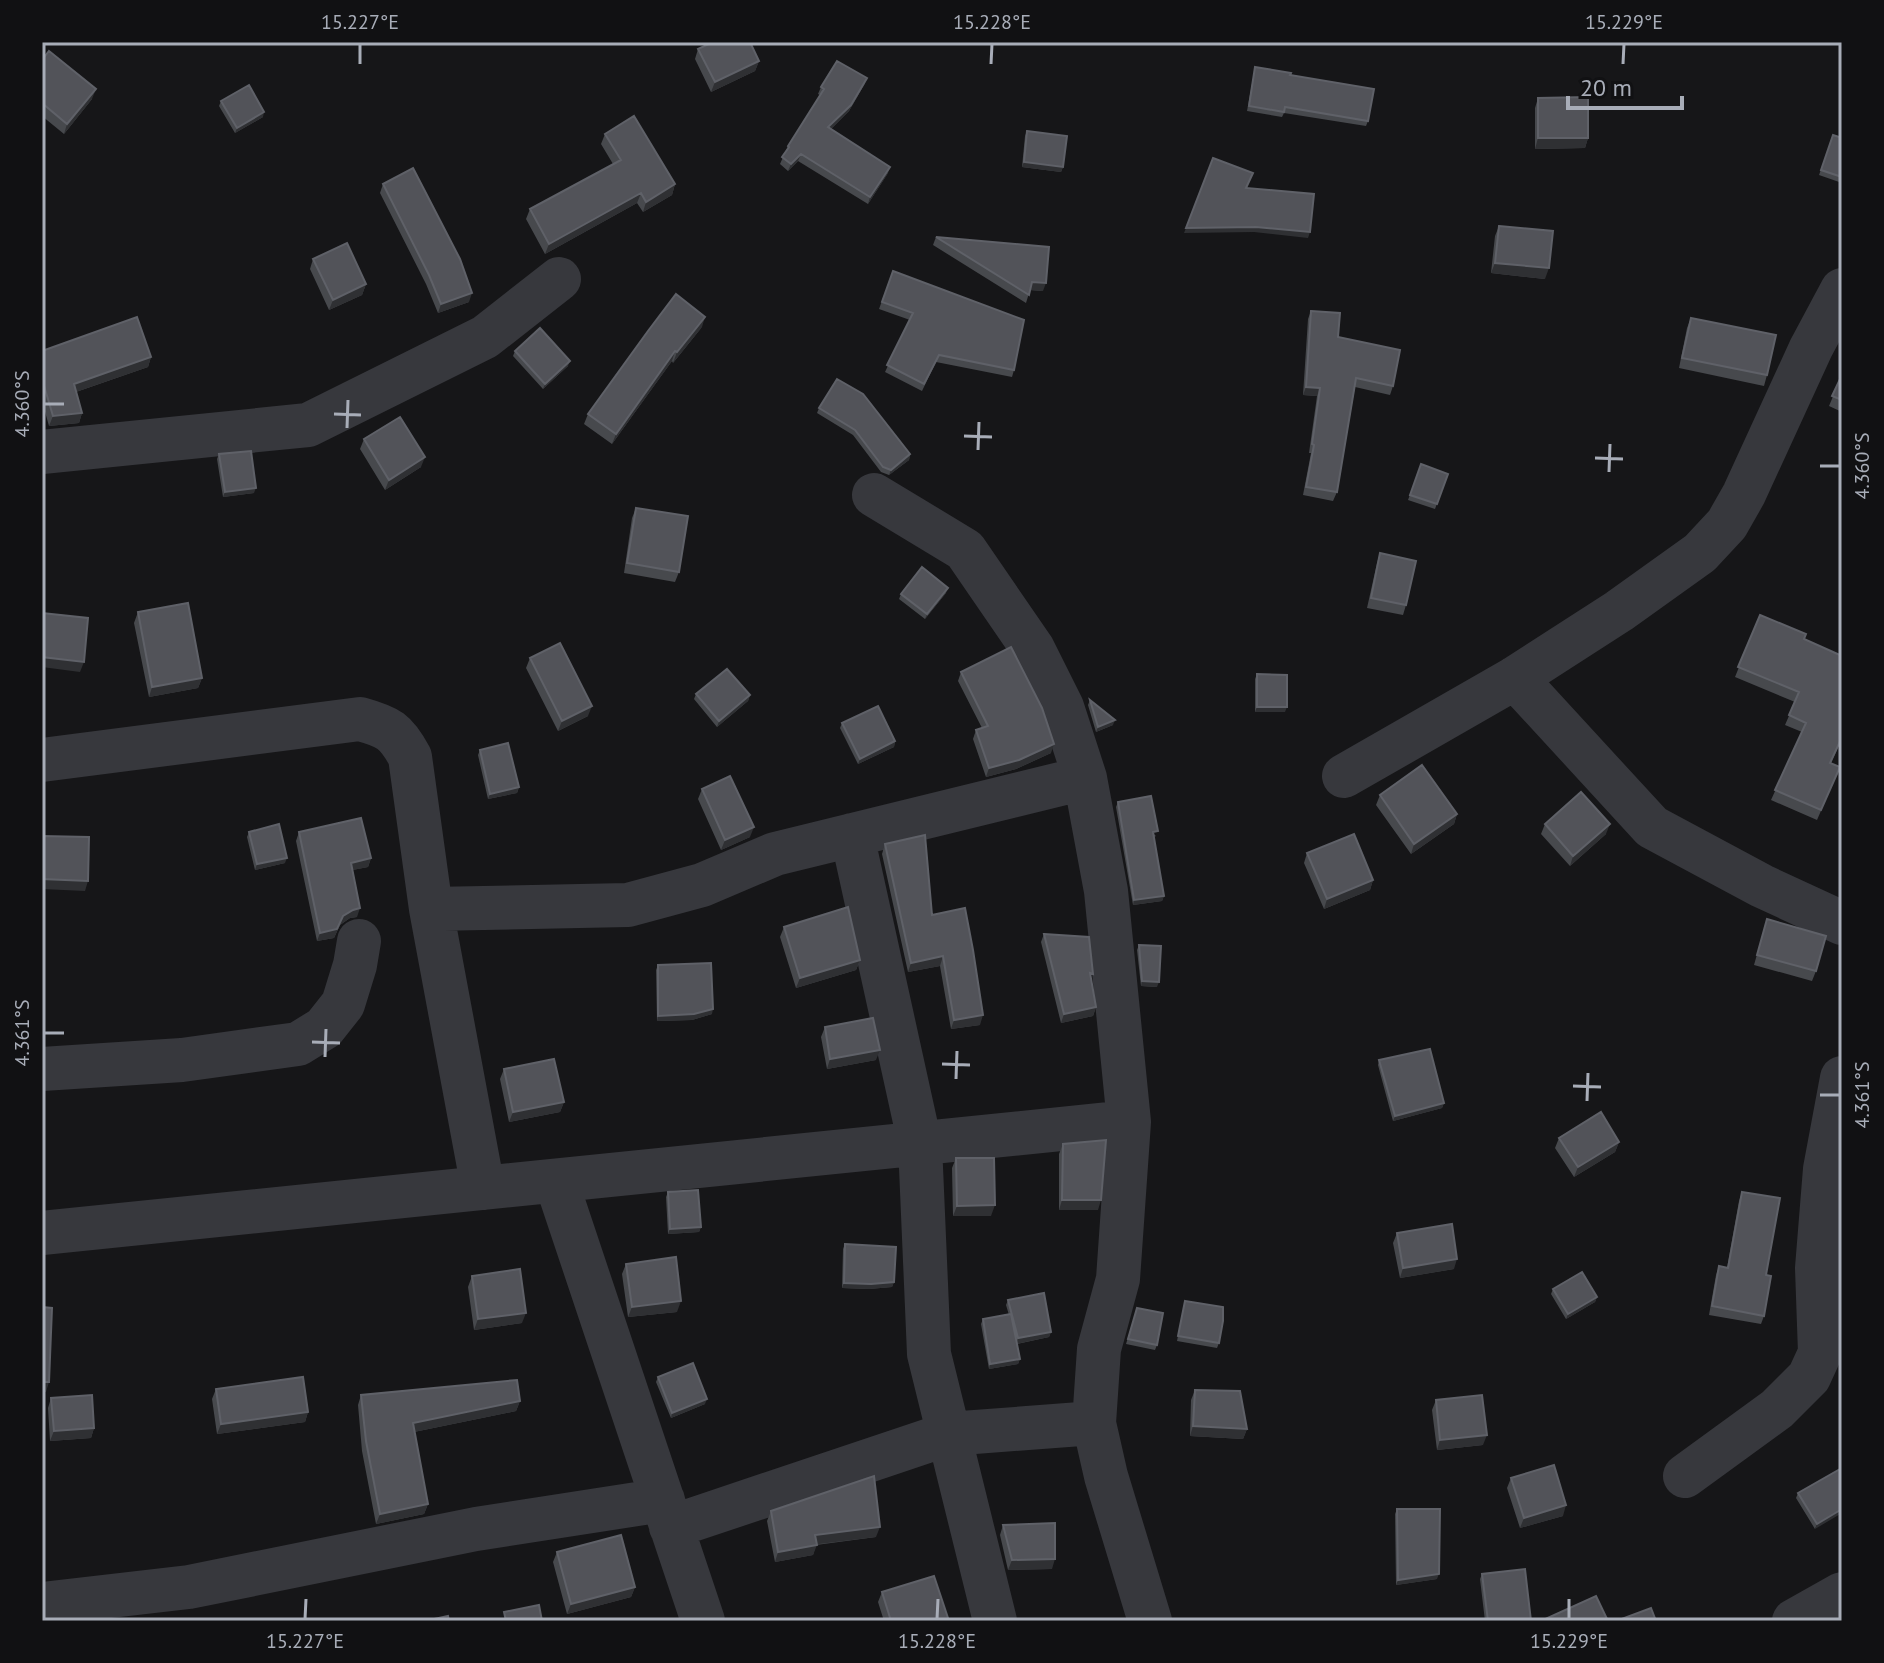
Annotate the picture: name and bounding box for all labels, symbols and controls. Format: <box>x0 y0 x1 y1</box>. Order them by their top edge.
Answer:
text: 15.227°E <box>321 9 399 35</box>
text: 15.228°E <box>953 9 1031 35</box>
text: 15.229°E <box>1585 9 1663 35</box>
scale bar <box>1568 60 1682 110</box>
text: 20 m <box>1580 72 1632 103</box>
text: 4.360°S <box>9 371 35 438</box>
text: 4.360°S <box>1849 433 1875 500</box>
text: 4.361°S <box>9 1000 35 1067</box>
text: 4.361°S <box>1849 1062 1875 1129</box>
text: 15.227°E <box>266 1628 344 1654</box>
text: 15.228°E <box>898 1628 976 1654</box>
text: 15.229°E <box>1530 1628 1608 1654</box>

